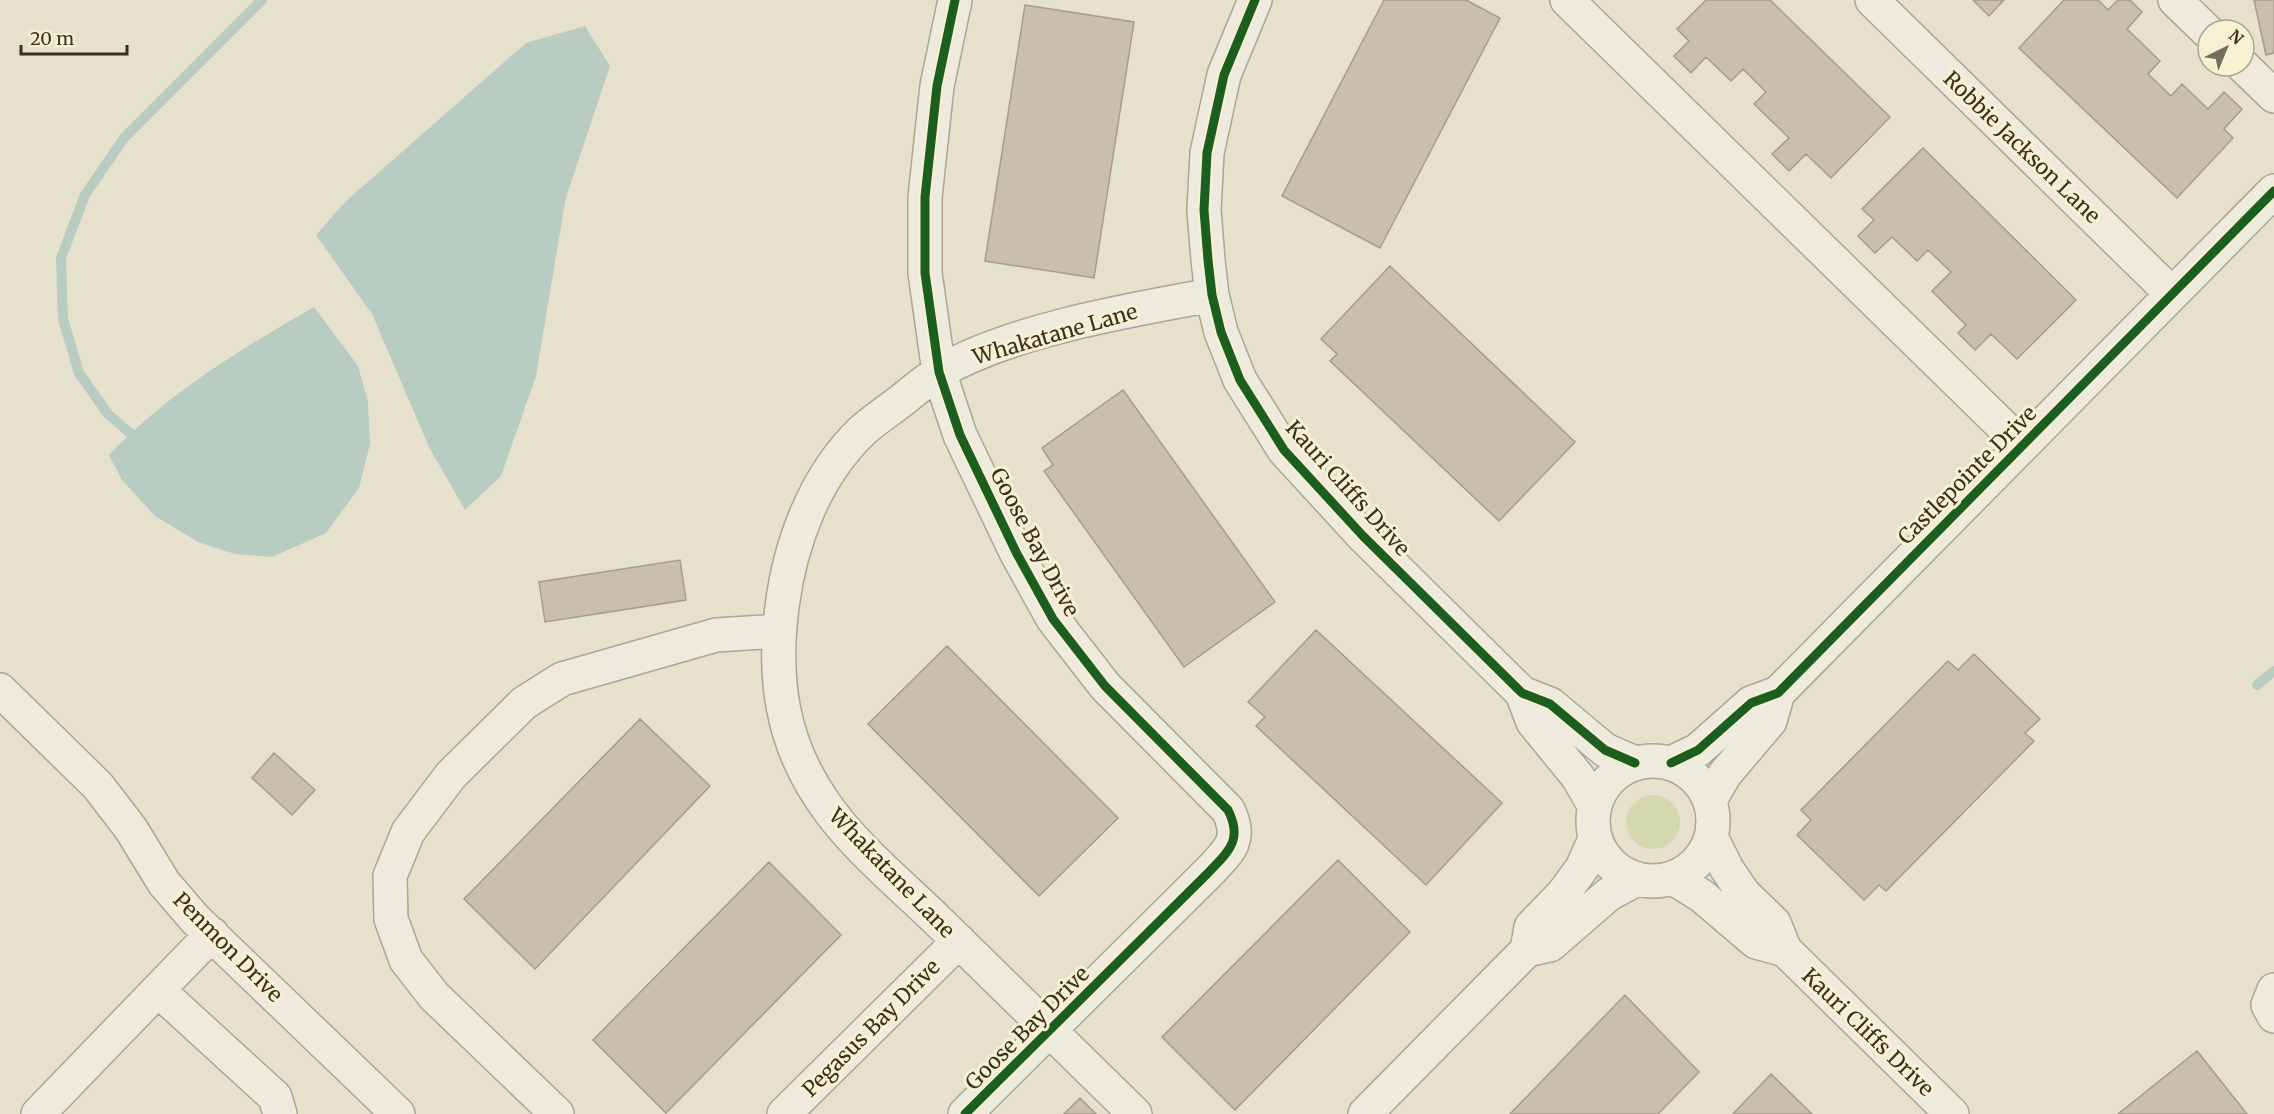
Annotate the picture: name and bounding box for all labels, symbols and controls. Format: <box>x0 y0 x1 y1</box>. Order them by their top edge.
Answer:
scale bar <box>21 18 128 56</box>
north arrow <box>2196 18 2256 78</box>
text: N <box>2225 25 2248 49</box>
text: 20 m <box>30 27 74 50</box>
street label: Robbie Jackson Lane <box>1938 65 2106 229</box>
street label: Whakatane Lane <box>969 298 1141 371</box>
street label: Castlepointe Drive <box>1892 400 2042 550</box>
street label: Kauri Cliffs Drive <box>1280 415 1416 561</box>
street label: Goose Bay Drive <box>985 463 1086 621</box>
street label: Whakatane Lane <box>823 802 961 944</box>
street label: Penmon Drive <box>167 886 289 1008</box>
street label: Pegasus Bay Drive <box>796 953 946 1103</box>
street label: Goose Bay Drive <box>959 960 1095 1096</box>
street label: Kauri Cliffs Drive <box>1796 962 1940 1102</box>

